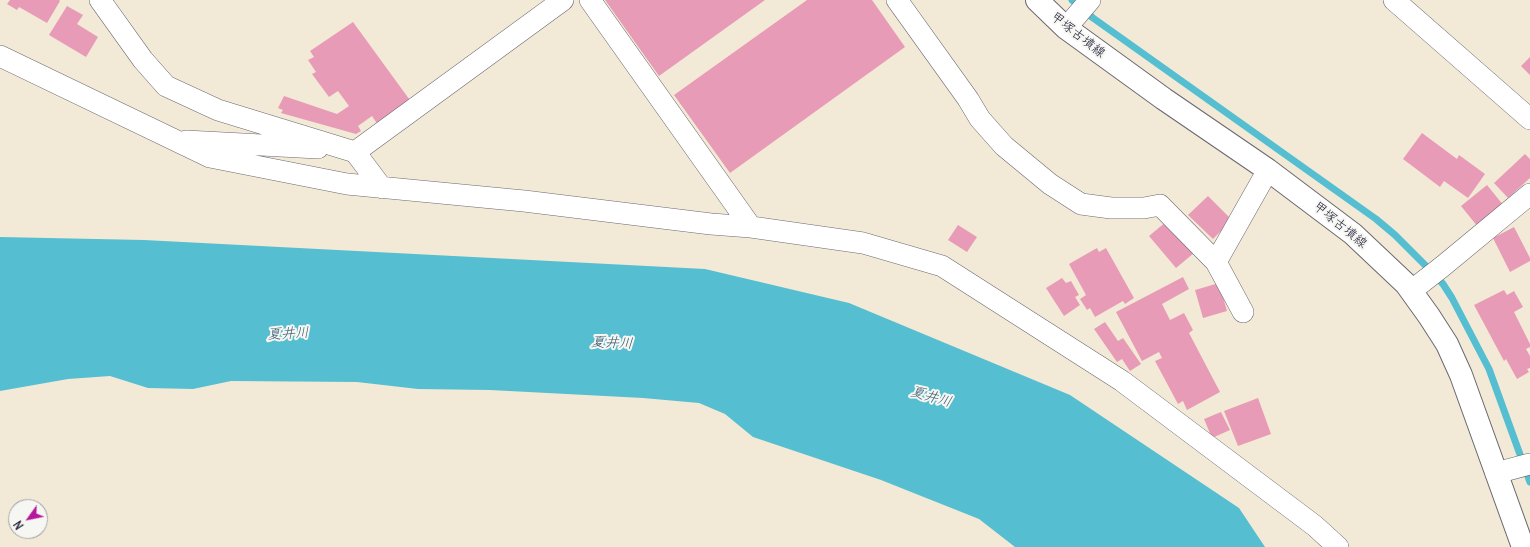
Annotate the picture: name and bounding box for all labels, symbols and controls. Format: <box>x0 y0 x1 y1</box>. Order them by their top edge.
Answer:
street label: 甲塚古墳線 <box>1048 9 1108 61</box>
street label: 甲塚古墳線 <box>1310 198 1370 252</box>
water label: 夏井川 <box>267 325 309 343</box>
water label: 夏井川 <box>591 334 633 352</box>
water label: 夏井川 <box>908 383 954 411</box>
north arrow <box>8 499 48 539</box>
text: N <box>11 518 27 532</box>

